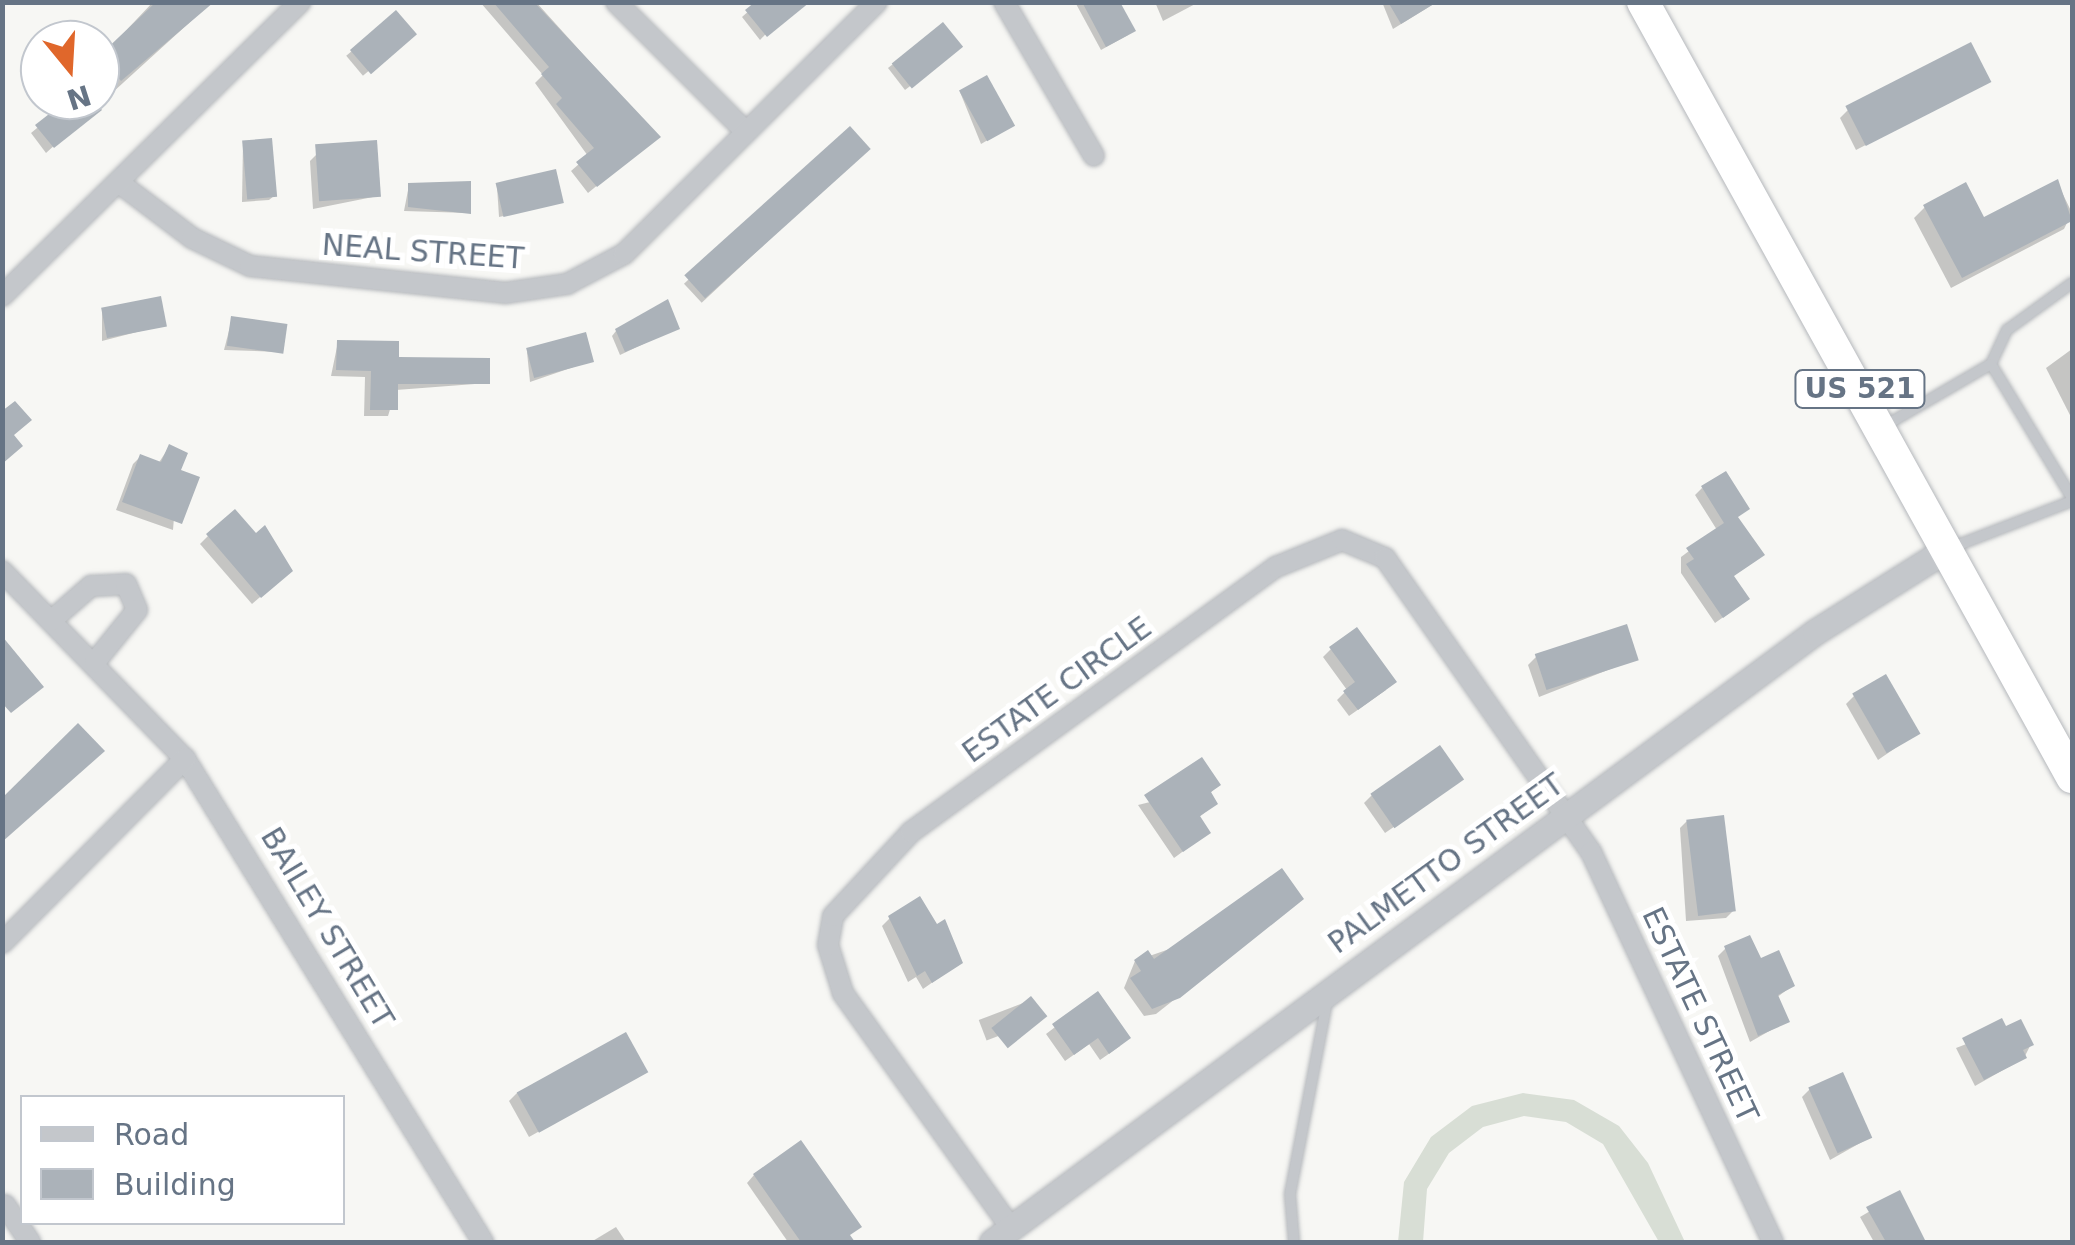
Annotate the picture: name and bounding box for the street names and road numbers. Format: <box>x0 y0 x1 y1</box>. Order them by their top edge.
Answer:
street label: NEAL STREET <box>321 227 525 277</box>
road number: US 521 <box>1792 366 1928 412</box>
street label: ESTATE CIRCLE <box>956 609 1158 771</box>
street label: PALMETTO STREET <box>1321 767 1571 961</box>
street label: BAILEY STREET <box>253 821 401 1035</box>
street label: ESTATE STREET <box>1634 902 1766 1128</box>

